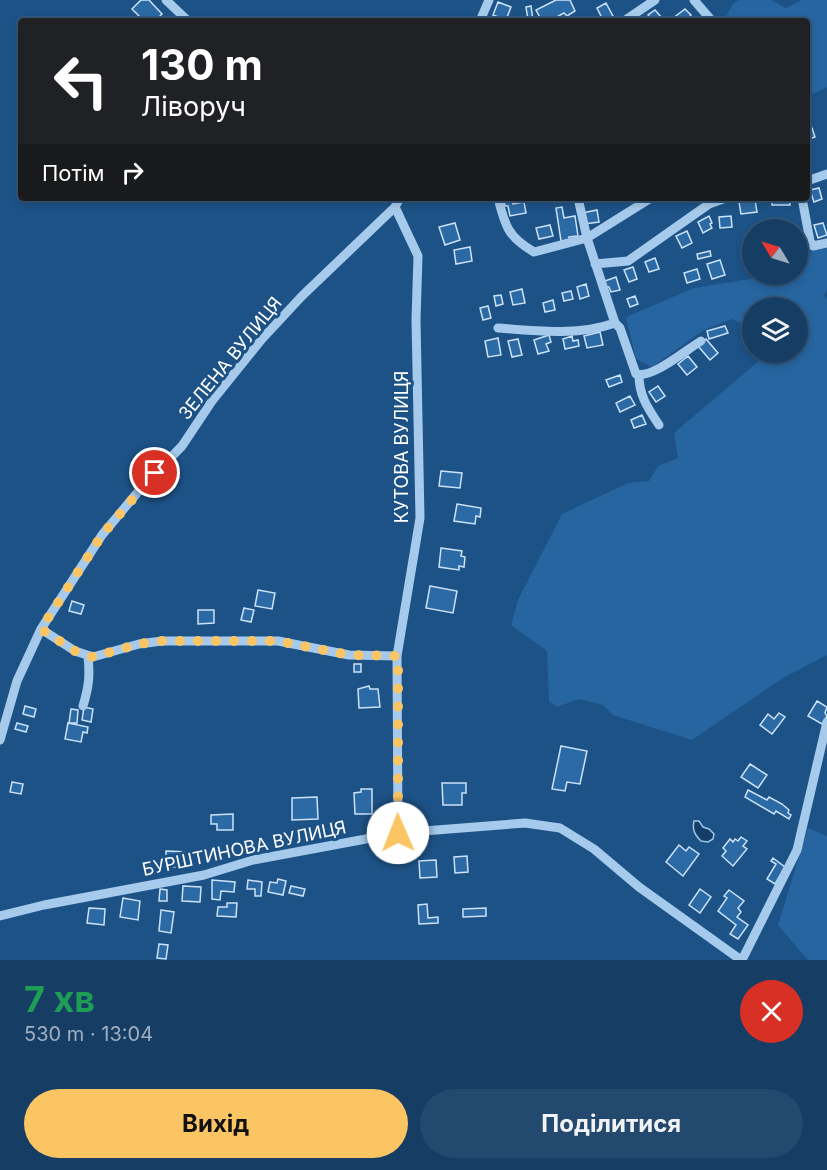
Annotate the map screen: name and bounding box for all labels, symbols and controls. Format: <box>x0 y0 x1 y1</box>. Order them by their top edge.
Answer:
text: 130 m <box>141 39 263 90</box>
icon: left <box>42 42 120 120</box>
text: Ліворуч <box>141 90 246 123</box>
icon: right <box>116 156 149 189</box>
text: Потім <box>42 160 104 186</box>
north arrow <box>742 219 808 285</box>
map controls <box>742 219 808 363</box>
street label: ЗЕЛЕНА ВУЛИЦЯ <box>174 292 286 424</box>
button: layers <box>742 297 808 363</box>
street label: КУТОВА ВУЛИЦЯ <box>391 371 412 523</box>
pin <box>129 447 180 498</box>
icon: arrive <box>138 456 171 489</box>
position arrow <box>366 801 430 865</box>
street label: БУРШТИНОВА ВУЛИЦЯ <box>140 816 348 880</box>
text: 7 хв <box>24 977 95 1021</box>
button: close <box>740 980 803 1043</box>
text: 530 m · 13:04 <box>24 1022 153 1046</box>
button: Вихід <box>24 1089 408 1158</box>
button: Поділитися <box>420 1089 803 1158</box>

